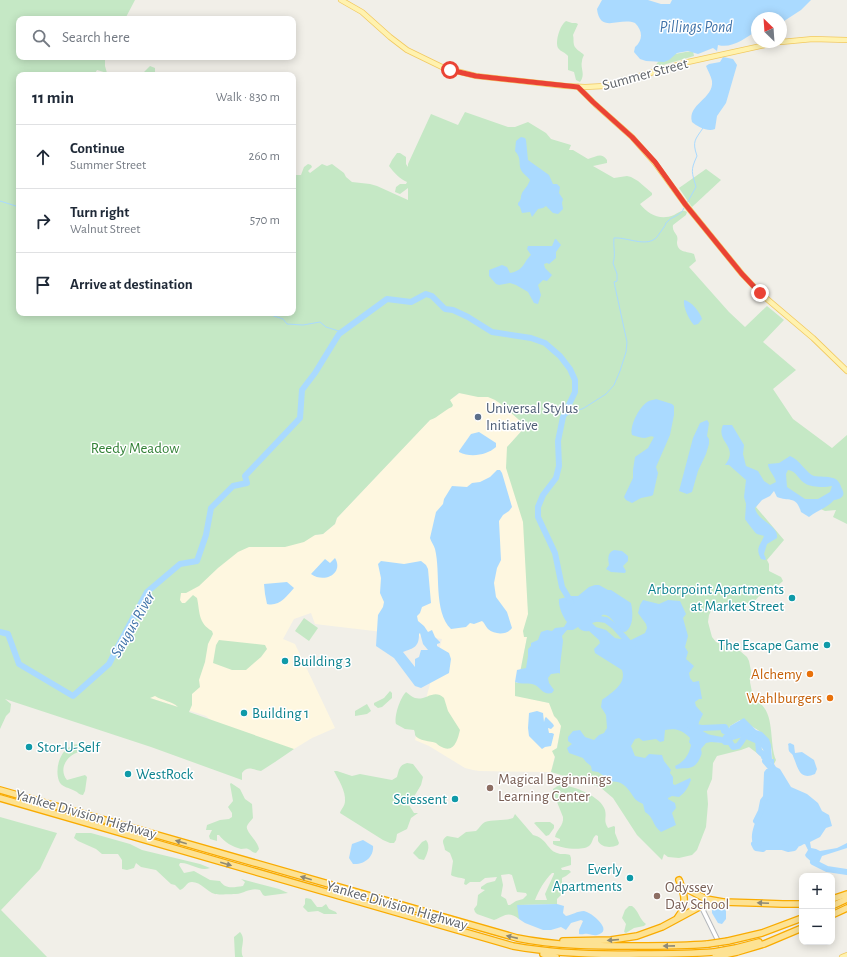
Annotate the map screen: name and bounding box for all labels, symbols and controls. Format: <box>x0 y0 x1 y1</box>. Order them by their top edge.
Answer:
north arrow <box>751 12 787 48</box>
search box <box>16 16 296 60</box>
water label: Pillings Pond <box>659 19 733 35</box>
icon: search <box>30 27 52 49</box>
text: Search here <box>62 30 130 45</box>
street label: Summer Street <box>601 56 690 93</box>
route start <box>441 61 459 79</box>
text: 11 min <box>32 89 74 106</box>
text: Walk · 830 m <box>216 91 280 104</box>
text: Continue <box>70 141 125 156</box>
icon: ahead <box>32 146 54 168</box>
text: 260 m <box>249 150 280 163</box>
text: Summer Street <box>70 159 146 172</box>
text: Turn right <box>70 205 129 220</box>
icon: right <box>32 210 54 232</box>
text: 570 m <box>250 214 280 227</box>
text: Walnut Street <box>70 223 140 236</box>
icon: arrive <box>32 274 54 296</box>
text: Arrive at destination <box>70 277 193 292</box>
route end <box>751 284 769 302</box>
place label: Universal Stylus Initiative <box>486 401 578 433</box>
marker: Universal Stylus Initiative <box>473 412 483 422</box>
park label: Reedy Meadow <box>91 441 179 456</box>
place label: Arborpoint Apartments at Market Street <box>648 582 784 614</box>
water label: Saugus River <box>108 588 158 660</box>
marker: Arborpoint Apartments at Market Street <box>787 593 797 603</box>
place label: The Escape Game <box>718 638 819 653</box>
marker: The Escape Game <box>822 640 832 650</box>
place label: Building 3 <box>293 654 351 669</box>
marker: Building 3 <box>280 656 290 666</box>
place label: Alchemy <box>751 667 803 682</box>
marker: Alchemy <box>805 669 815 679</box>
place label: Wahlburgers <box>746 691 822 706</box>
marker: Wahlburgers <box>825 693 835 703</box>
place label: Building 1 <box>252 706 309 721</box>
marker: Building 1 <box>239 708 249 718</box>
place label: Stor-U-Self <box>37 740 101 755</box>
marker: Stor-U-Self <box>24 742 34 752</box>
place label: WestRock <box>136 767 194 782</box>
marker: WestRock <box>123 769 133 779</box>
place label: Magical Beginnings Learning Center <box>498 772 611 804</box>
marker: Magical Beginnings Learning Center <box>485 783 495 793</box>
street label: Yankee Division Highway <box>14 787 159 842</box>
place label: Sciessent <box>393 792 447 807</box>
marker: Sciessent <box>450 794 460 804</box>
one-way arrow <box>175 839 187 845</box>
one-way arrow <box>220 861 232 867</box>
place label: Everly Apartments <box>553 862 623 894</box>
marker: Everly Apartments <box>625 873 635 883</box>
map controls <box>799 873 835 945</box>
button: + <box>799 873 835 909</box>
one-way arrow <box>300 875 312 881</box>
street label: Yankee Division Highway <box>325 878 470 933</box>
place label: Odyssey Day School <box>665 880 729 912</box>
marker: Odyssey Day School <box>652 891 662 901</box>
one-way arrow <box>757 900 769 907</box>
button: − <box>799 909 835 945</box>
one-way arrow <box>506 934 518 940</box>
one-way arrow <box>607 936 619 943</box>
one-way arrow <box>662 943 675 949</box>

